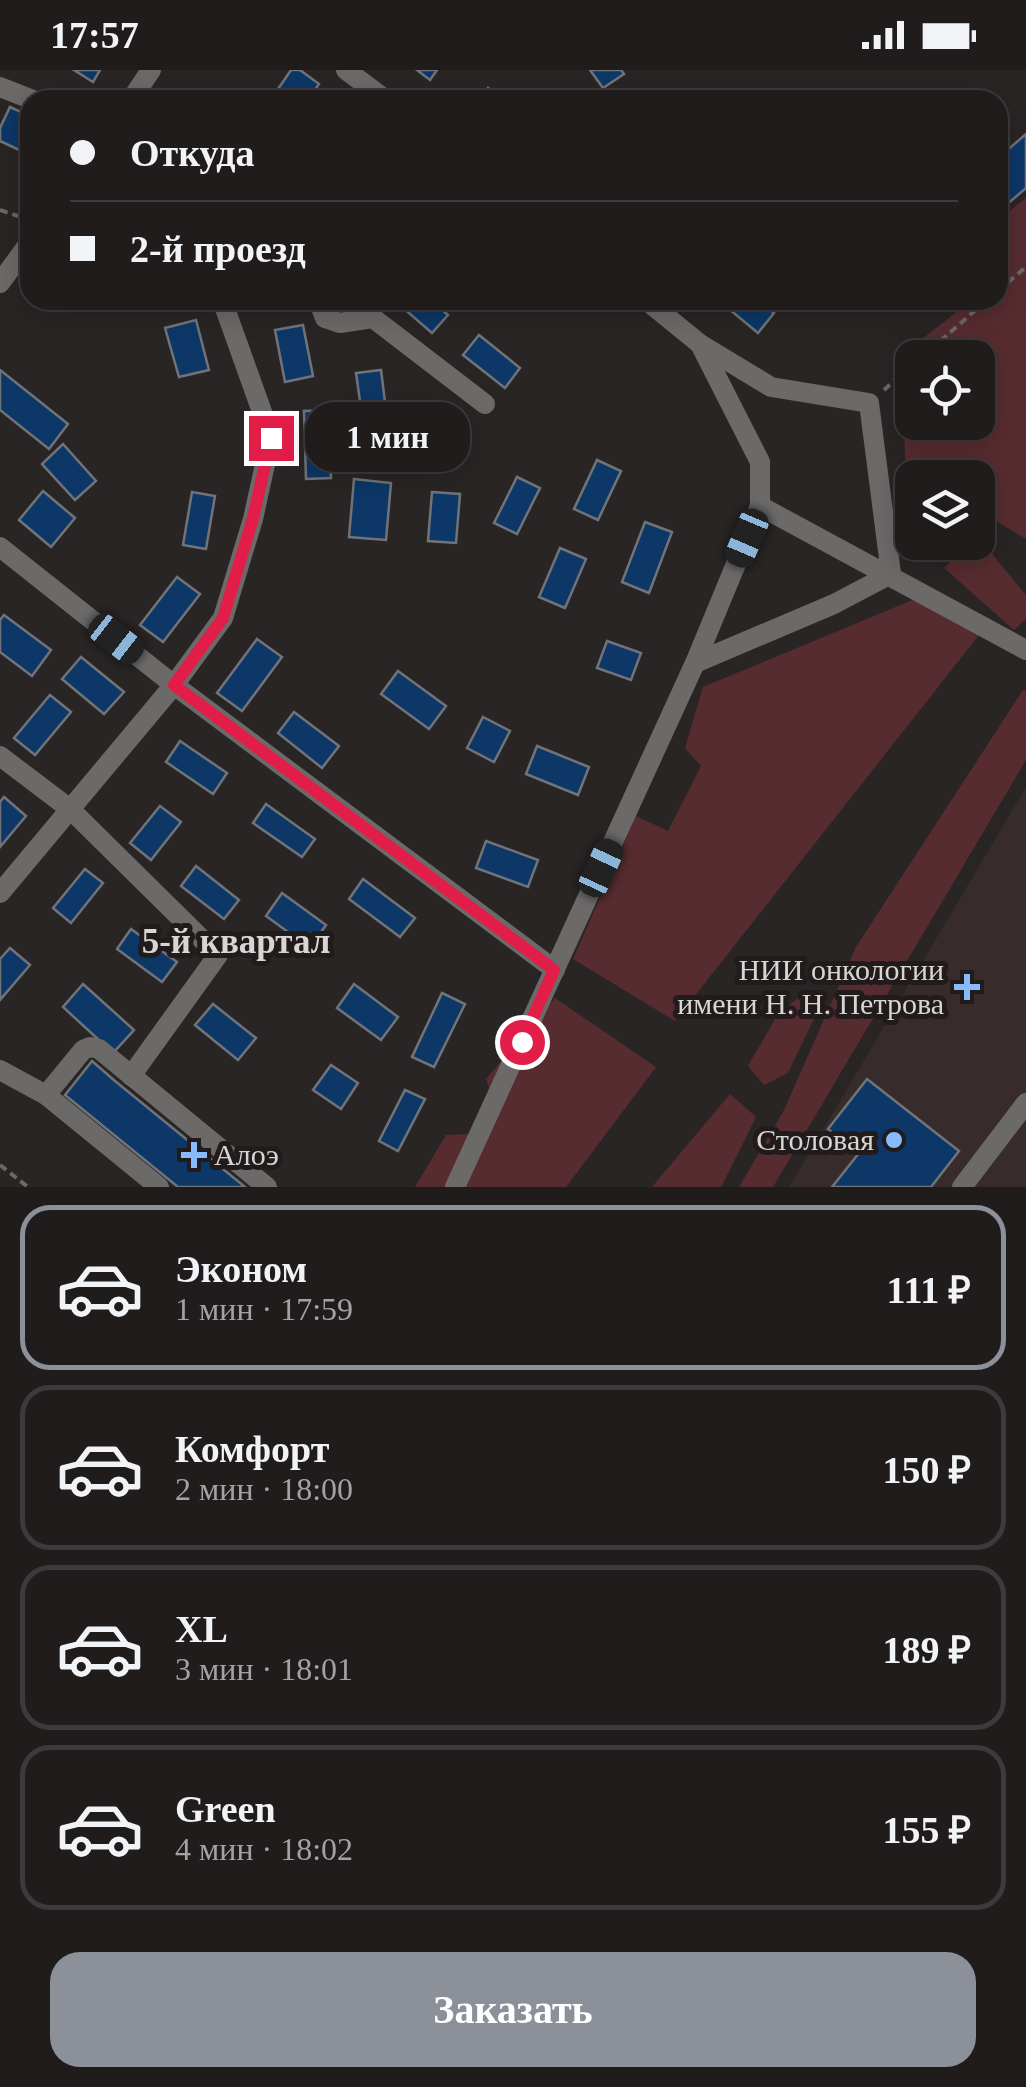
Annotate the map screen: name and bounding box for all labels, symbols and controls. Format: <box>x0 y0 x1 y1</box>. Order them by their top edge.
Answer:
text: 17:57 <box>50 14 139 56</box>
text: Откуда <box>130 132 254 174</box>
text: 2-й проезд <box>130 228 306 270</box>
map controls <box>895 340 995 560</box>
button: locate <box>895 340 995 440</box>
callout: 1 мин <box>306 403 471 473</box>
route end <box>249 416 294 461</box>
text: 1 мин <box>346 419 429 455</box>
button: layers <box>895 460 995 560</box>
car <box>721 505 773 571</box>
car <box>83 609 149 669</box>
car <box>575 834 627 902</box>
district label: 5-й квартал <box>142 922 330 961</box>
place label: НИИ онкологии имени Н. Н. Петрова <box>677 953 944 1020</box>
marker: НИИ онкологии имени Н. Н. Петрова <box>954 974 980 1000</box>
route start <box>500 1020 545 1065</box>
place label: Столовая <box>756 1123 874 1156</box>
marker: Столовая <box>883 1129 905 1151</box>
place label: Алоэ <box>214 1138 279 1171</box>
marker: Алоэ <box>183 1144 205 1166</box>
icon: car <box>55 1243 145 1333</box>
text: Эконом <box>175 1248 307 1290</box>
text: 111 ₽ <box>887 1269 971 1311</box>
text: 1 мин · 17:59 <box>175 1291 353 1327</box>
icon: car <box>55 1423 145 1513</box>
text: Комфорт <box>175 1428 329 1470</box>
text: 150 ₽ <box>882 1449 971 1491</box>
text: 2 мин · 18:00 <box>175 1471 353 1507</box>
icon: car <box>55 1603 145 1693</box>
text: XL <box>175 1608 228 1650</box>
text: 189 ₽ <box>882 1629 971 1671</box>
text: 3 мин · 18:01 <box>175 1651 353 1687</box>
icon: car <box>55 1783 145 1873</box>
text: Green <box>175 1788 276 1830</box>
text: 155 ₽ <box>882 1809 971 1851</box>
text: 4 мин · 18:02 <box>175 1831 353 1867</box>
button: Заказать <box>50 1952 976 2067</box>

